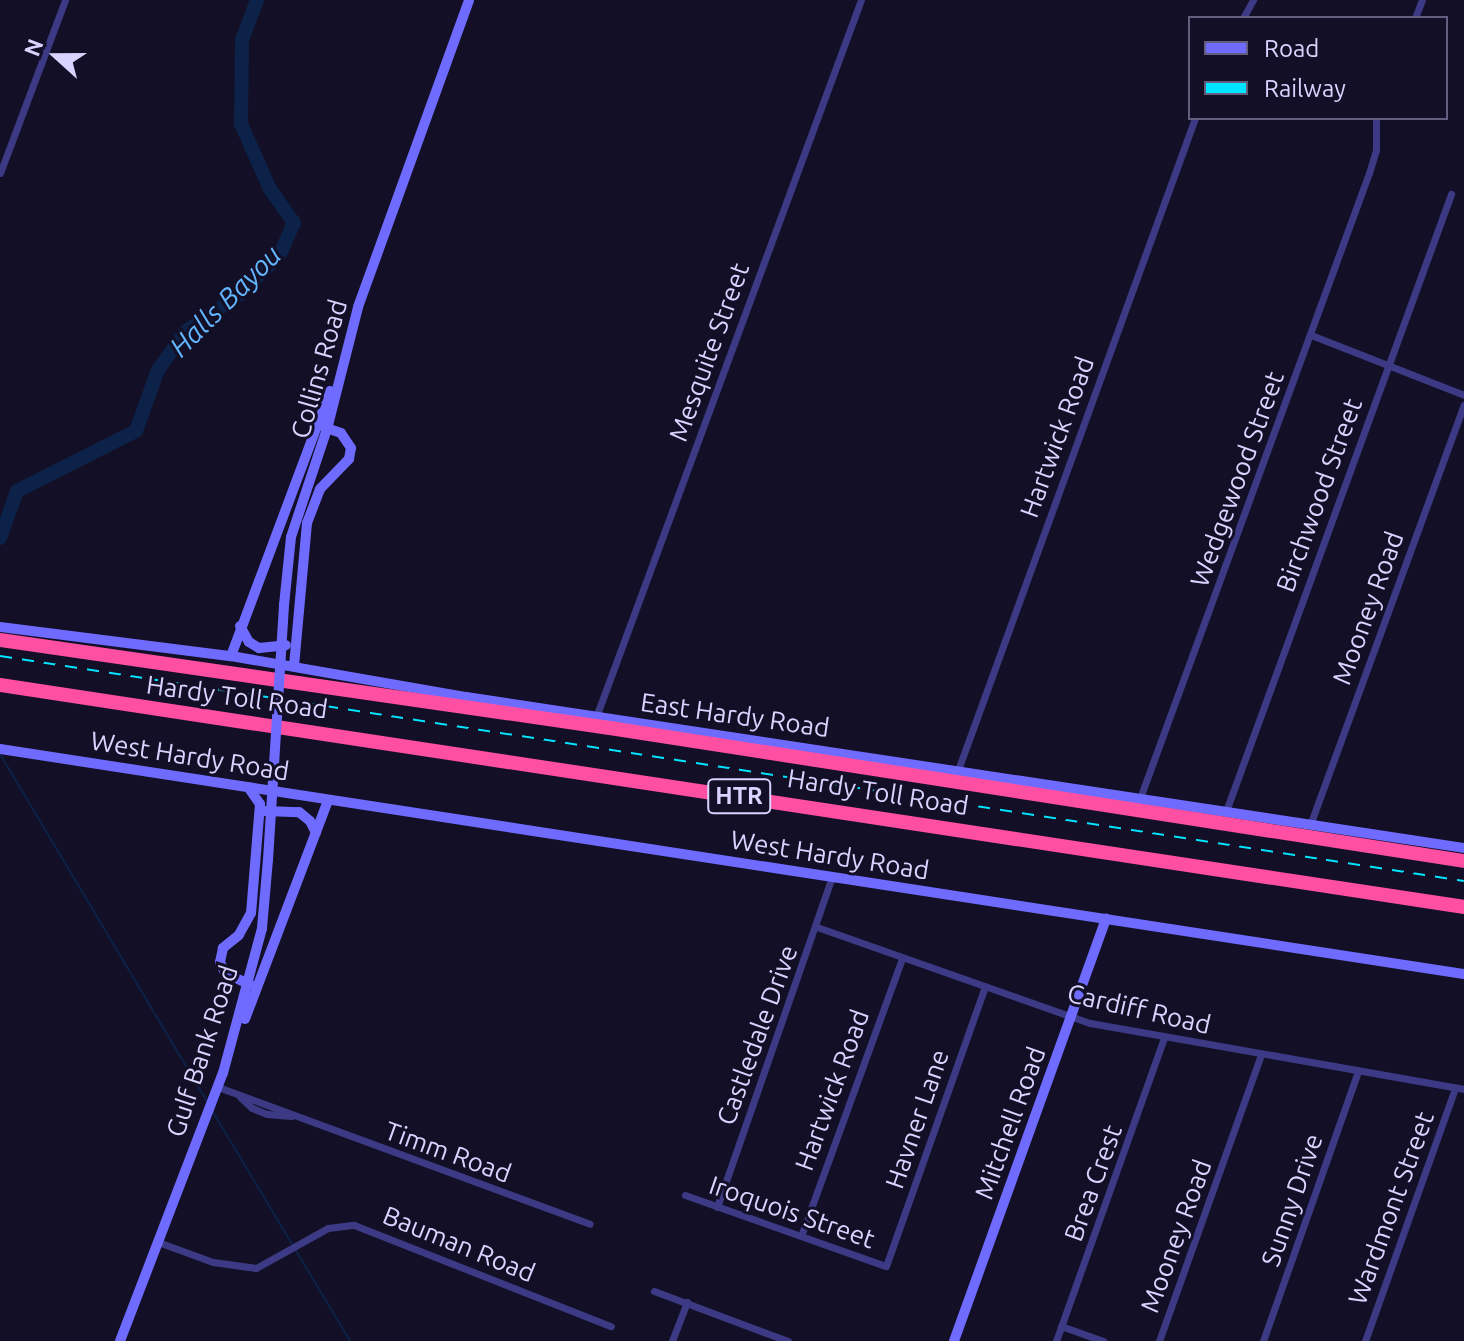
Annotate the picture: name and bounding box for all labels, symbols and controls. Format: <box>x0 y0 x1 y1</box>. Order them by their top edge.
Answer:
north arrow <box>16 16 96 96</box>
legend <box>1188 16 1448 120</box>
text: N <box>19 35 48 59</box>
text: Road <box>1264 35 1319 62</box>
text: Railway <box>1264 75 1346 102</box>
water label: Halls Bayou <box>162 238 288 364</box>
street label: Mesquite Street <box>662 258 756 446</box>
street label: Collins Road <box>284 296 354 442</box>
street label: Hartwick Road <box>1013 352 1101 522</box>
street label: Wedgewood Street <box>1184 367 1290 591</box>
street label: Birchwood Street <box>1269 394 1369 596</box>
street label: Mooney Road <box>1326 527 1410 689</box>
street label: Hardy Toll Road <box>144 669 330 725</box>
street label: East Hardy Road <box>639 686 831 744</box>
street label: West Hardy Road <box>89 725 291 787</box>
street label: Hardy Toll Road <box>785 762 971 822</box>
road number: HTR <box>707 776 771 816</box>
street label: West Hardy Road <box>729 824 931 886</box>
street label: Castledale Drive <box>710 941 804 1129</box>
street label: Gulf Bank Road <box>160 961 244 1141</box>
street label: Cardiff Road <box>1064 977 1214 1041</box>
street label: Hartwick Road <box>788 1005 876 1175</box>
street label: Mitchell Road <box>968 1043 1052 1203</box>
street label: Havner Lane <box>879 1045 955 1193</box>
street label: Wardmont Street <box>1342 1107 1440 1309</box>
street label: Timm Road <box>381 1115 515 1189</box>
street label: Brea Crest <box>1058 1121 1128 1245</box>
street label: Sunny Drive <box>1255 1130 1329 1270</box>
street label: Mooney Road <box>1134 1155 1218 1317</box>
street label: Iroquois Street <box>705 1169 879 1255</box>
street label: Bauman Road <box>378 1199 540 1289</box>

